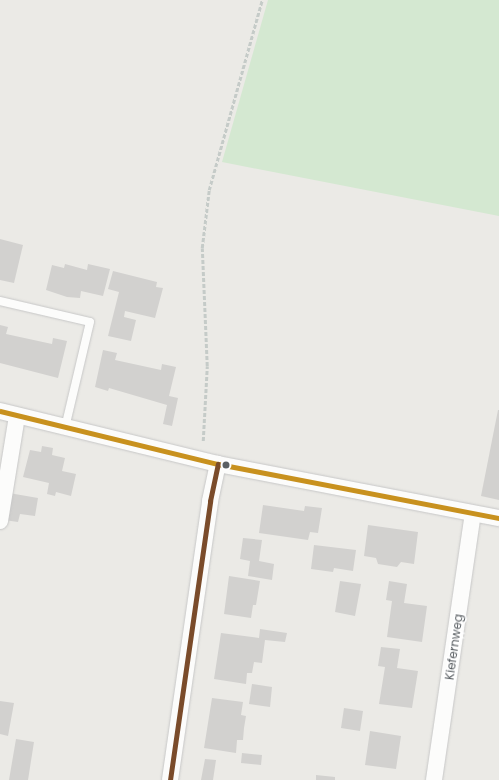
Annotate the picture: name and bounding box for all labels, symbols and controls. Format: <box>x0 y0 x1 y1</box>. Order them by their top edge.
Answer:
unlabelled marker <box>221 460 231 470</box>
street label: Kiefernweg <box>442 613 466 681</box>

